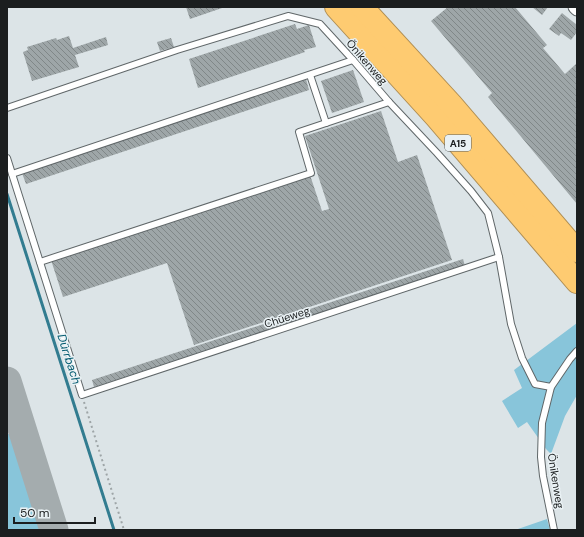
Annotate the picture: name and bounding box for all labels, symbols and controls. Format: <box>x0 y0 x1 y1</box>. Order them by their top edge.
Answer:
street label: Önikenweg <box>343 36 391 88</box>
road number: A15 <box>445 135 471 151</box>
street label: Chüeweg <box>262 303 312 331</box>
water label: Dürrbach <box>53 332 85 386</box>
street label: Önikenweg <box>545 452 567 510</box>
scale bar <box>14 499 95 525</box>
text: 50 m <box>20 505 49 521</box>

